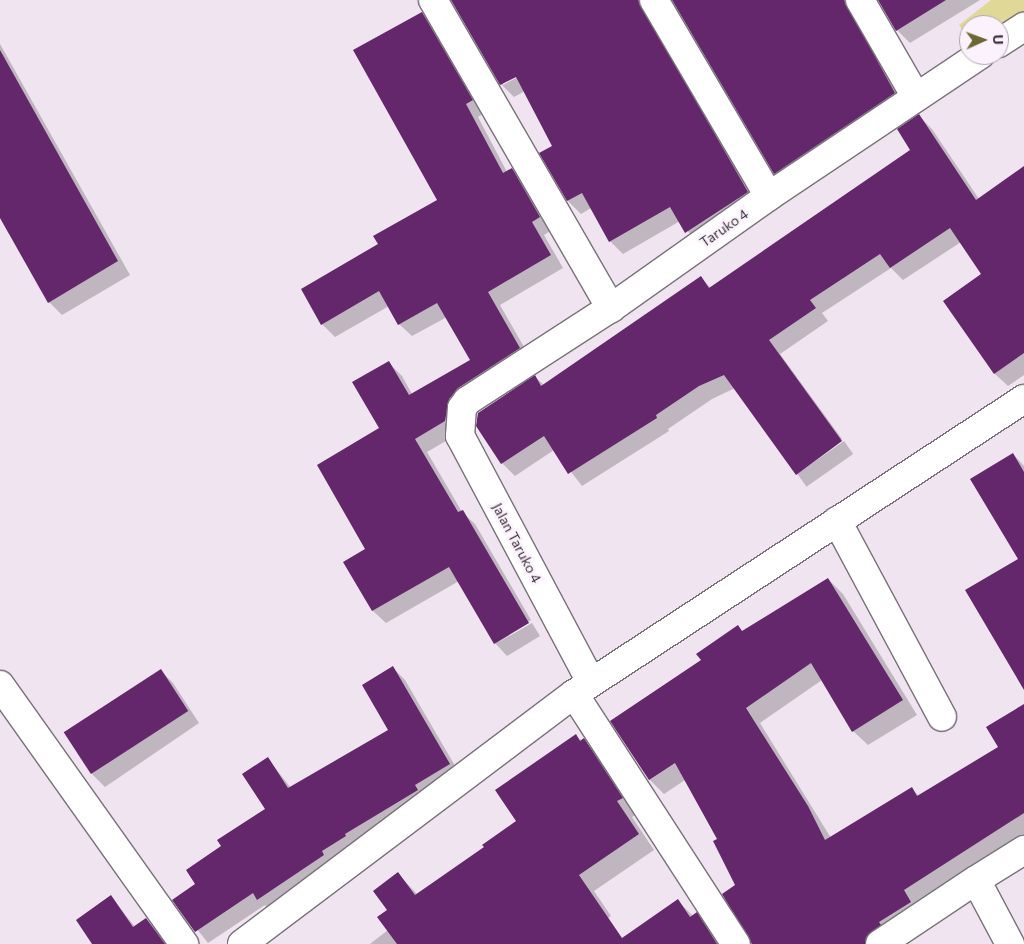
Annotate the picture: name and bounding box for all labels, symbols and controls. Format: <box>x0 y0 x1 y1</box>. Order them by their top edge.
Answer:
north arrow <box>959 15 1009 65</box>
text: U <box>990 34 1007 45</box>
street label: Taruko 4 <box>697 205 751 251</box>
street label: Jalan Taruko 4 <box>489 500 545 586</box>

